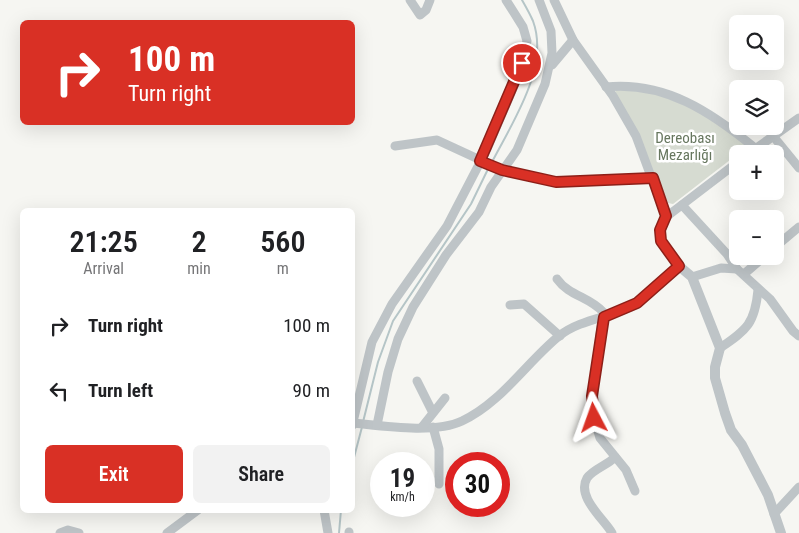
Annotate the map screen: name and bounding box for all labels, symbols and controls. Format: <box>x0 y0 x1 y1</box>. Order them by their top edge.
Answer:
map controls <box>729 15 784 265</box>
button: search <box>729 15 784 70</box>
text: 100 m <box>128 39 215 80</box>
icon: right <box>45 40 110 105</box>
pin <box>501 42 543 84</box>
icon: arrive <box>508 49 536 77</box>
button: layers <box>729 80 784 135</box>
text: Turn right <box>128 81 211 106</box>
park label: Dereobası Mezarlığı <box>655 129 715 164</box>
button: + <box>729 145 784 200</box>
button: − <box>729 210 784 265</box>
text: 21:25 <box>69 224 138 259</box>
text: 2 <box>191 224 207 259</box>
text: 560 <box>260 224 305 259</box>
text: Arrival <box>83 259 124 278</box>
text: min <box>187 259 211 278</box>
text: m <box>277 259 289 278</box>
icon: right <box>45 312 73 340</box>
text: Turn right <box>88 314 163 337</box>
text: 100 m <box>283 314 330 337</box>
icon: left <box>45 377 73 405</box>
text: Turn left <box>88 379 153 402</box>
text: 90 m <box>293 379 330 402</box>
position arrow <box>567 391 619 443</box>
button: Exit <box>45 445 183 503</box>
button: Share <box>193 445 330 503</box>
speed limit sign: 30 <box>445 452 510 517</box>
text: 19 <box>390 464 415 493</box>
text: km/h <box>390 490 415 504</box>

